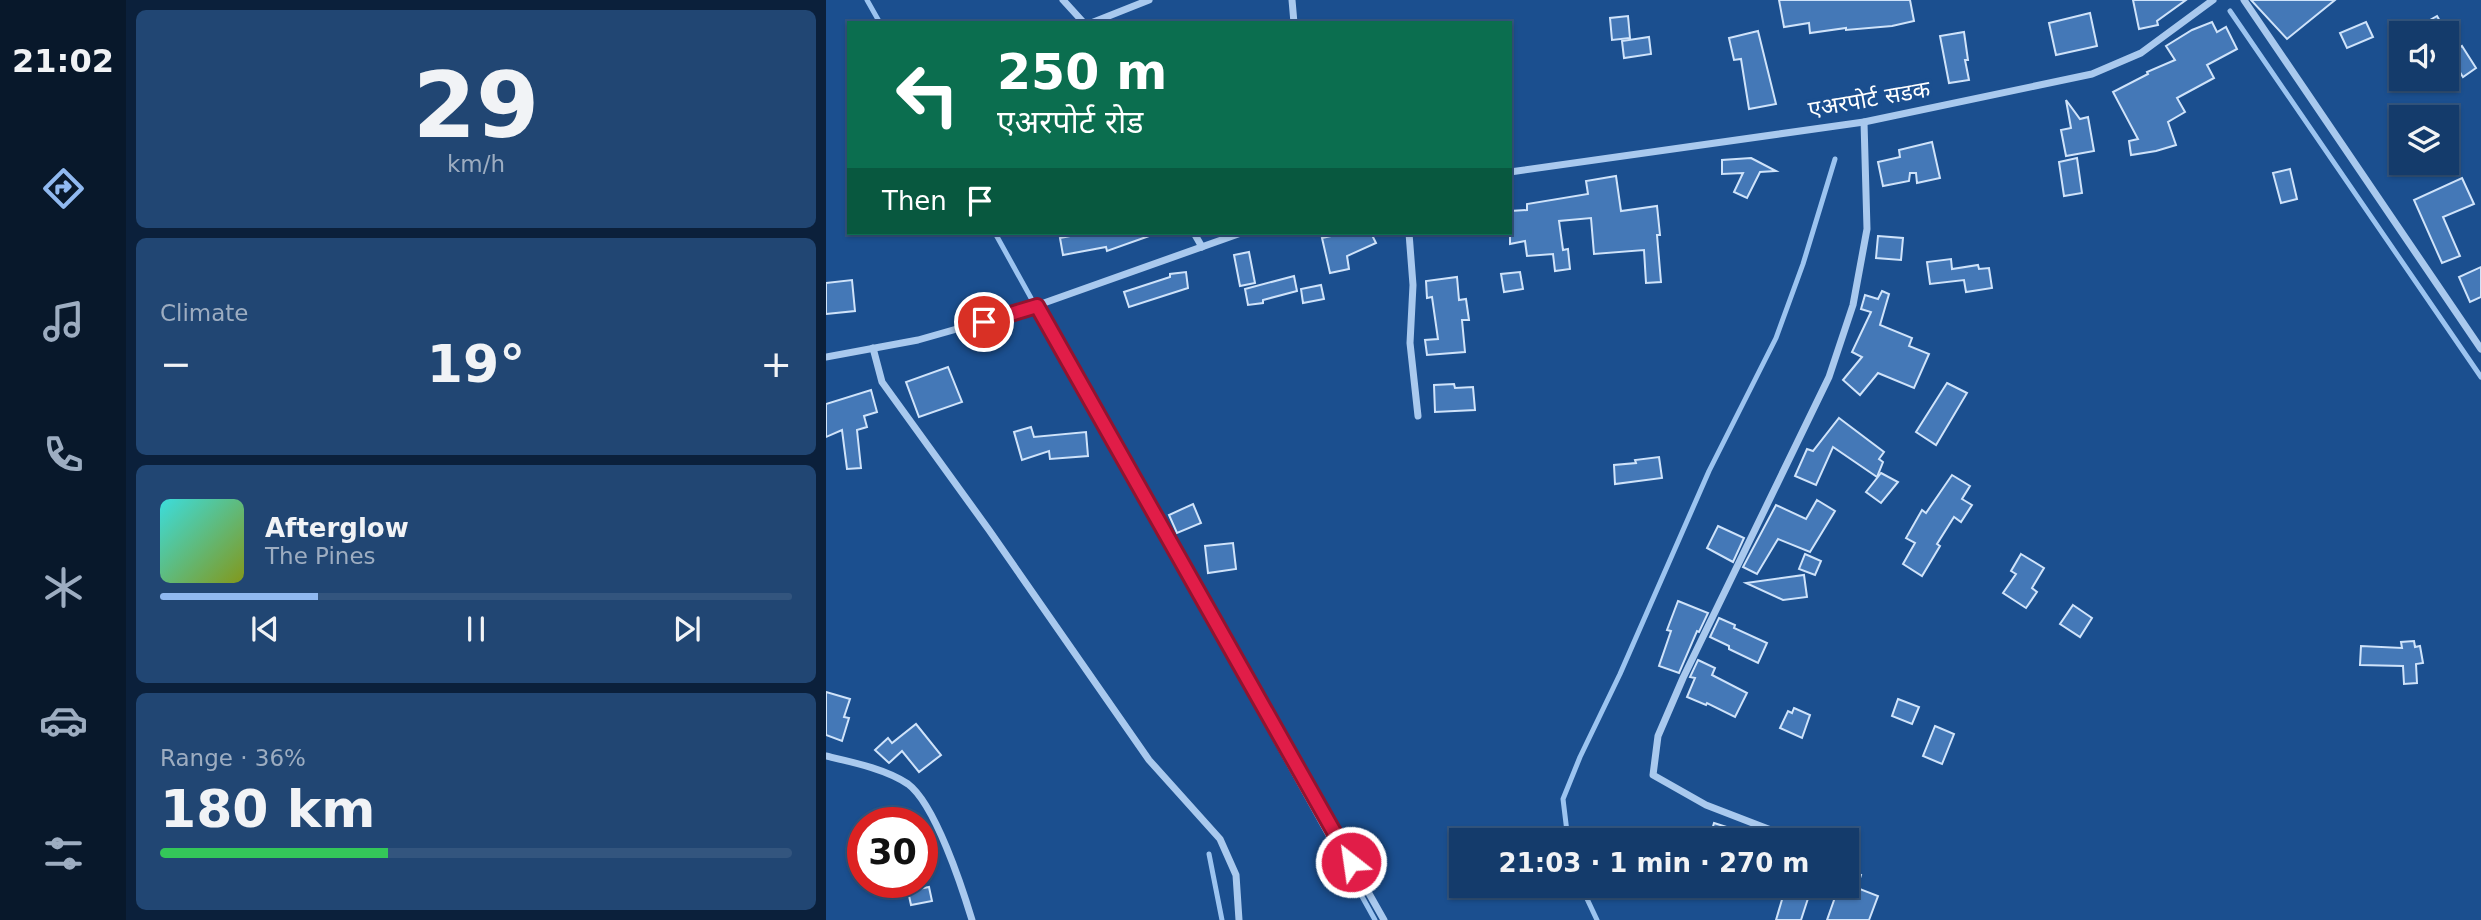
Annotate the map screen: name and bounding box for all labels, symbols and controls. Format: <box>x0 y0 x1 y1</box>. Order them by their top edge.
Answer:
map controls <box>2389 21 2459 175</box>
button: sound <box>2389 21 2459 91</box>
text: 21:02 <box>12 42 114 80</box>
text: 250 m <box>997 44 1167 101</box>
icon: left <box>882 49 973 140</box>
text: 29 <box>413 53 539 158</box>
street label: एअरपोर्ट सडक <box>1806 75 1933 122</box>
text: एअरपोर्ट रोड <box>997 103 1144 141</box>
button: layers <box>2389 105 2459 175</box>
text: km/h <box>447 151 505 177</box>
icon: directions <box>39 164 88 213</box>
icon: arrive <box>961 182 999 220</box>
text: Then <box>882 186 947 216</box>
pin <box>954 292 1014 352</box>
icon: music <box>39 297 88 346</box>
text: Climate <box>160 300 249 326</box>
icon: arrive <box>965 303 1003 341</box>
text: 19° <box>427 334 525 394</box>
text: − <box>160 342 192 386</box>
text: + <box>760 342 792 386</box>
icon: phone <box>39 430 88 479</box>
text: Afterglow <box>265 513 409 543</box>
text: The Pines <box>265 543 376 569</box>
icon: climate <box>39 563 88 612</box>
icon: previous <box>246 610 284 648</box>
icon: pause <box>457 610 495 648</box>
icon: next <box>668 610 706 648</box>
icon: car <box>39 696 88 745</box>
text: Range · 36% <box>160 745 306 771</box>
text: 180 km <box>160 779 375 839</box>
speed limit sign: 30 <box>847 807 938 898</box>
position arrow <box>1314 825 1388 899</box>
icon: filters <box>39 829 88 878</box>
text: 21:03 · 1 min · 270 m <box>1499 848 1809 878</box>

